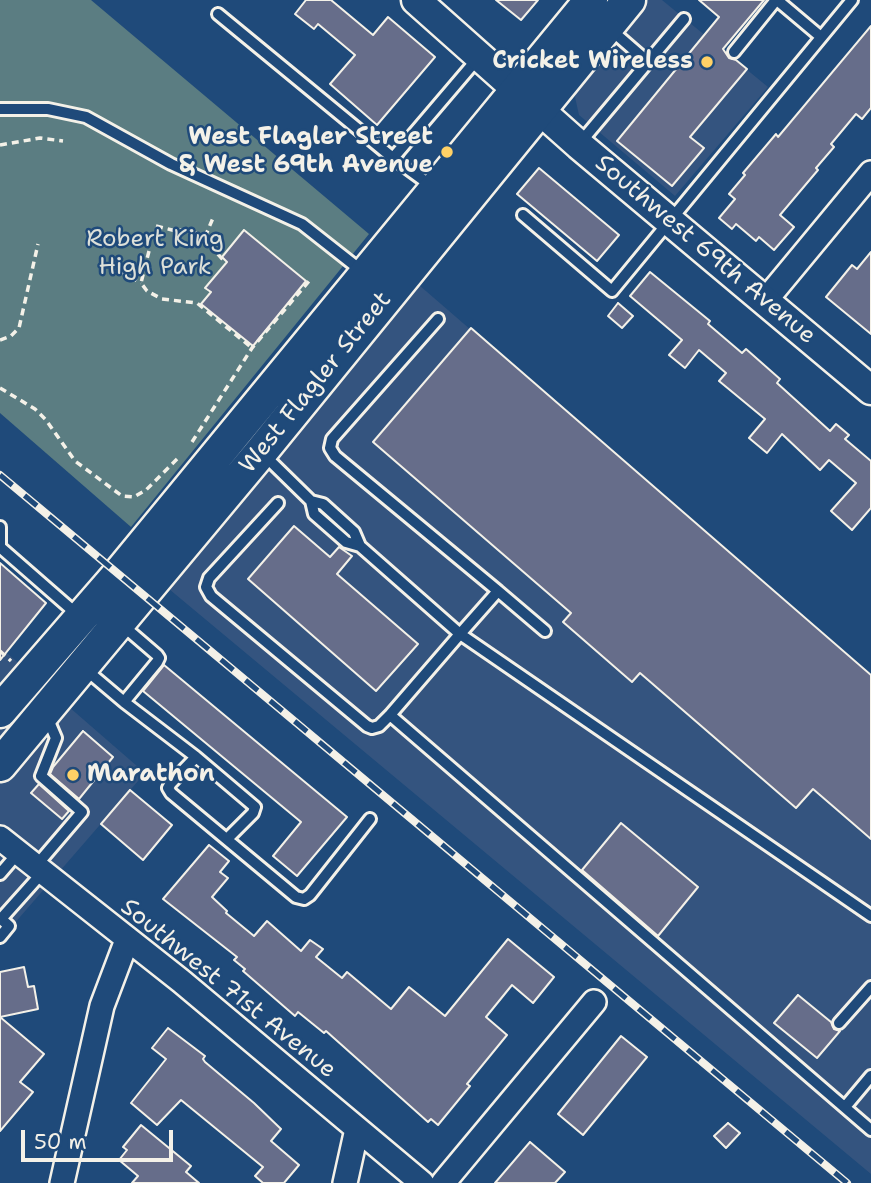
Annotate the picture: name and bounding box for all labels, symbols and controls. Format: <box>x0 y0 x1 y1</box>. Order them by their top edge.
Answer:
place label: Cricket Wireless <box>492 48 693 76</box>
marker: Cricket Wireless <box>699 54 715 70</box>
place label: West Flagler Street & West 69th Avenue <box>179 124 433 180</box>
marker: West Flagler Street & West 69th Avenue <box>439 144 455 160</box>
street label: Southwest 69th Avenue <box>589 149 821 351</box>
park label: Robert King High Park <box>86 226 224 282</box>
street label: West Flagler Street <box>234 286 398 480</box>
place label: Marathon <box>87 761 215 789</box>
marker: Marathon <box>65 767 81 783</box>
street label: Southwest 71st Avenue <box>114 893 342 1085</box>
scale bar <box>24 1116 177 1160</box>
text: 50 m <box>34 1128 87 1156</box>

